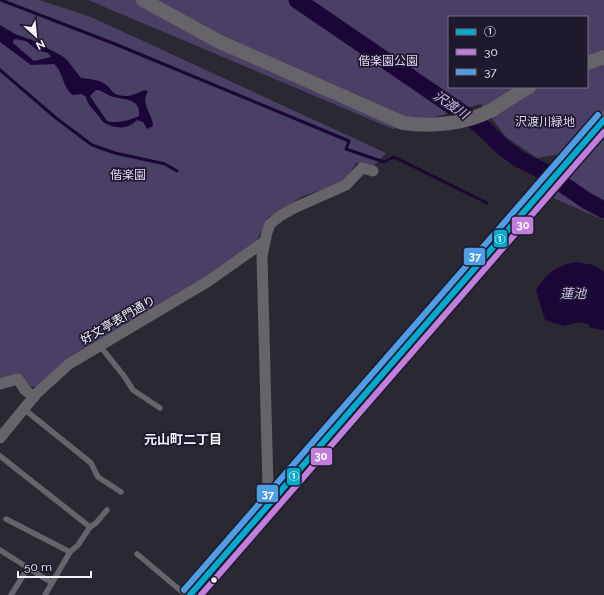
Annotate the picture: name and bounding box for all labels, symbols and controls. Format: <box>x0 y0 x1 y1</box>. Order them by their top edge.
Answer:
north arrow <box>16 16 56 56</box>
legend <box>448 16 588 88</box>
text: ① <box>484 25 496 39</box>
text: N <box>34 37 47 52</box>
text: 30 <box>484 45 498 59</box>
park label: 偕楽園公園 <box>358 54 418 68</box>
text: 37 <box>484 65 497 79</box>
water label: 沢渡川 <box>431 88 473 123</box>
park label: 沢渡川緑地 <box>515 115 575 129</box>
park label: 偕楽園 <box>110 168 146 182</box>
line badge: 30 <box>511 216 534 235</box>
text: 30 <box>517 219 530 232</box>
line badge: ① <box>493 229 508 248</box>
text: ① <box>495 233 506 246</box>
line badge: 37 <box>463 247 486 266</box>
text: 37 <box>469 250 482 263</box>
water label: 蓮池 <box>560 286 588 301</box>
street label: 好文亭表門通り <box>78 293 158 347</box>
district label: 元山町二丁目 <box>144 432 222 447</box>
line badge: 30 <box>310 447 333 466</box>
text: 30 <box>315 450 328 463</box>
line badge: ① <box>286 467 301 486</box>
text: ① <box>289 470 300 483</box>
line badge: 37 <box>256 484 279 503</box>
text: 37 <box>262 488 275 501</box>
scale bar <box>18 553 91 579</box>
text: 50 m <box>24 560 52 574</box>
unlabelled marker <box>209 575 219 585</box>

